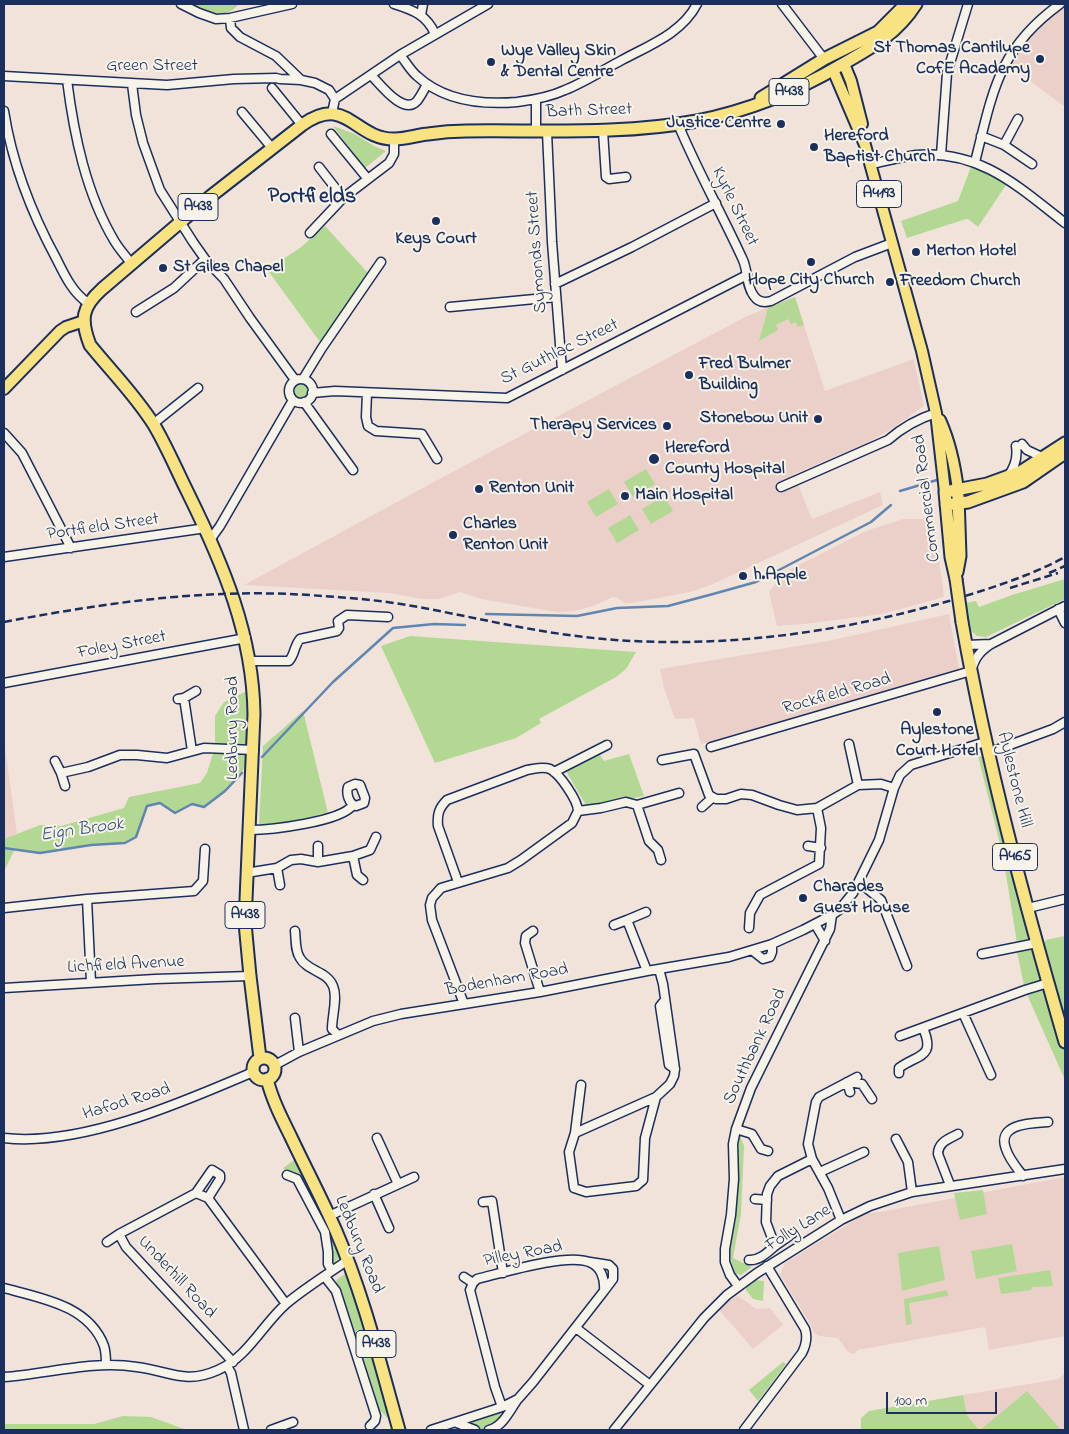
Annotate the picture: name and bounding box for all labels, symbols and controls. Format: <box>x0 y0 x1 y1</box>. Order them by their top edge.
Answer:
place label: St Thomas Cantilupe CofE Academy <box>873 38 1030 80</box>
place label: Wye Valley Skin & Dental Centre <box>501 41 616 84</box>
marker: St Thomas Cantilupe CofE Academy <box>1034 53 1046 65</box>
street label: Green Street <box>106 56 198 78</box>
marker: Wye Valley Skin & Dental Centre <box>485 56 497 68</box>
road number: A438 <box>769 78 809 105</box>
street label: Bath Street <box>546 100 632 124</box>
place label: Justice Centre <box>666 113 771 135</box>
marker: Justice Centre <box>775 118 787 130</box>
place label: Hereford Baptist Church <box>824 126 935 168</box>
marker: Hereford Baptist Church <box>808 141 820 153</box>
street label: Kyrle Street <box>706 164 762 250</box>
road number: A4193 <box>856 180 902 208</box>
district label: Portfields <box>268 185 356 211</box>
street label: Symonds Street <box>523 190 553 314</box>
road number: A438 <box>178 193 218 220</box>
marker: Keys Court <box>430 215 442 227</box>
place label: Keys Court <box>395 229 477 251</box>
place label: Merton Hotel <box>926 241 1016 263</box>
marker: Merton Hotel <box>910 246 922 258</box>
marker: Hope City Church <box>805 256 817 268</box>
place label: St Giles Chapel <box>173 257 283 279</box>
marker: St Giles Chapel <box>157 262 169 274</box>
place label: Hope City Church <box>748 270 874 292</box>
place label: Freedom Church <box>900 271 1021 293</box>
marker: Freedom Church <box>884 276 896 288</box>
street label: St Guthlac Street <box>497 315 623 391</box>
place label: Fred Bulmer Building <box>699 354 790 396</box>
marker: Fred Bulmer Building <box>683 369 695 381</box>
place label: Stonebow Unit <box>699 408 808 430</box>
marker: Stonebow Unit <box>812 413 824 425</box>
place label: Therapy Services <box>530 415 657 437</box>
marker: Therapy Services <box>661 420 673 432</box>
street label: Commercial Road <box>909 433 947 563</box>
place label: Hereford County Hospital <box>665 438 785 480</box>
marker: Hereford County Hospital <box>647 452 661 466</box>
place label: Renton Unit <box>489 478 574 500</box>
marker: Renton Unit <box>473 483 485 495</box>
place label: Main Hospital <box>635 485 733 507</box>
marker: Main Hospital <box>619 490 631 502</box>
street label: Portfield Street <box>46 509 160 547</box>
place label: Charles Renton Unit <box>463 514 548 556</box>
marker: Charles Renton Unit <box>447 529 459 541</box>
place label: h.Apple <box>753 565 806 587</box>
marker: h.Apple <box>737 570 749 582</box>
street label: Foley Street <box>76 627 168 665</box>
street label: Rockfield Road <box>780 669 894 721</box>
street label: Ledbury Road <box>223 676 245 780</box>
marker: Aylestone Court Hotel <box>931 706 943 718</box>
place label: Aylestone Court Hotel <box>896 720 978 762</box>
street label: Aylestone Hill <box>991 730 1035 830</box>
water label: Eign Brook <box>39 814 125 848</box>
road number: A465 <box>992 844 1038 870</box>
place label: Charades Guest House <box>813 877 910 920</box>
marker: Charades Guest House <box>797 892 809 904</box>
road number: A438 <box>225 902 265 928</box>
street label: Lichfield Avenue <box>67 952 185 980</box>
street label: Bodenham Road <box>444 960 570 1002</box>
street label: Southbank Road <box>720 986 792 1108</box>
street label: Hafod Road <box>81 1079 173 1127</box>
street label: Ledbury Road <box>329 1193 387 1297</box>
street label: Folly Lane <box>762 1201 836 1257</box>
street label: Underhill Road <box>132 1232 220 1324</box>
street label: Pilley Road <box>482 1237 564 1273</box>
road number: A438 <box>356 1330 396 1358</box>
scale bar <box>889 1382 1000 1414</box>
text: 100 m <box>894 1390 927 1412</box>

